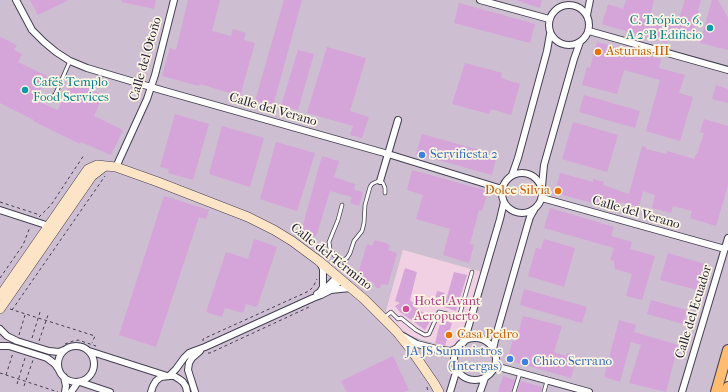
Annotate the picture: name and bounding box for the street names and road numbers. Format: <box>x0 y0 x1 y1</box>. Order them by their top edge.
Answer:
street label: Calle del Otoño <box>127 15 165 103</box>
street label: Calle del Verano <box>227 90 319 130</box>
street label: Calle del Verano <box>590 193 682 233</box>
street label: Calle del Término <box>287 220 375 294</box>
street label: Calle del Ecuador <box>672 263 716 361</box>

